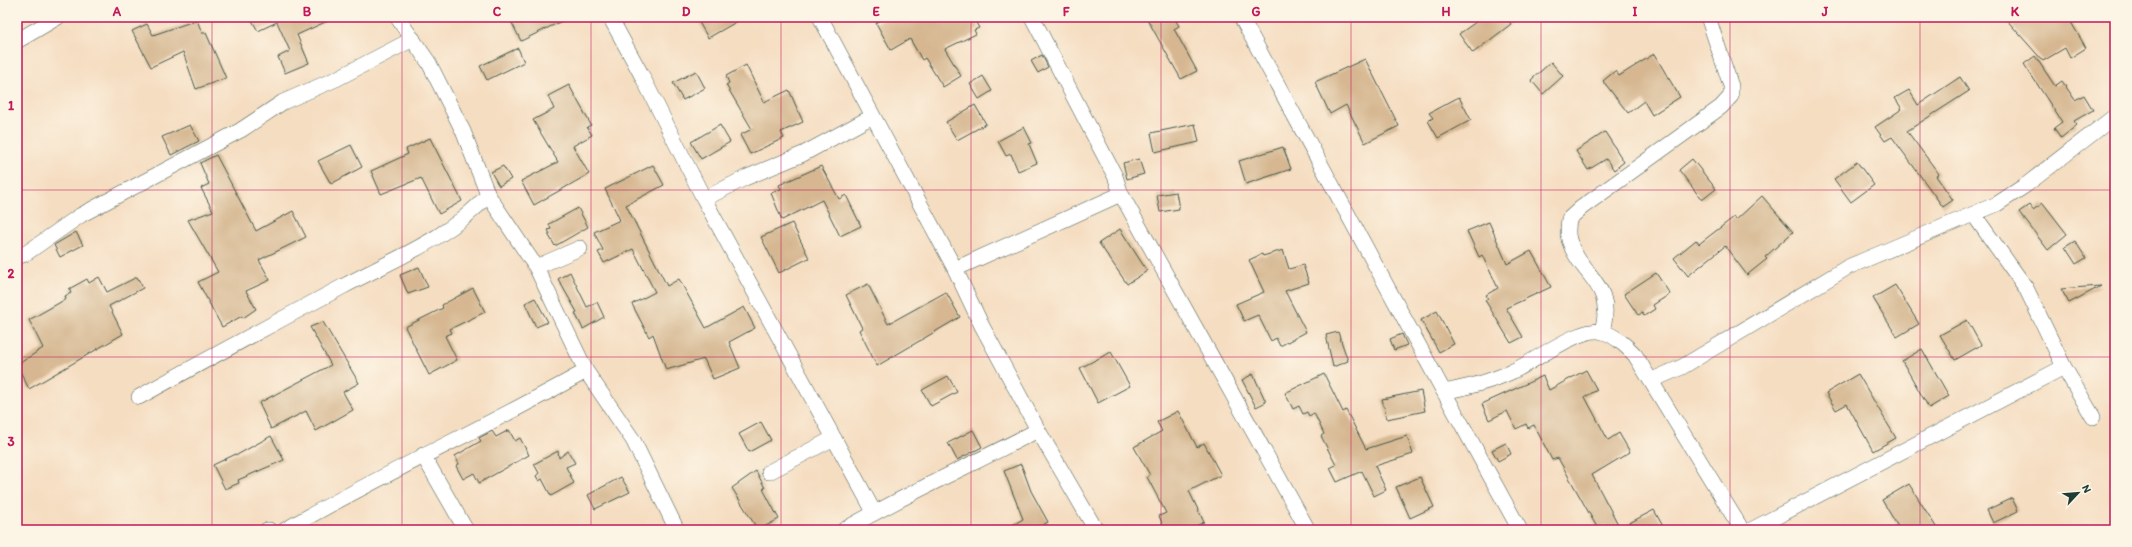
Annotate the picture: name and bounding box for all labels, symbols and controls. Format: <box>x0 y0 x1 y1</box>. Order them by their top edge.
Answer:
text: A <box>112 4 122 19</box>
text: B <box>303 4 312 19</box>
text: C <box>493 4 502 19</box>
text: D <box>682 4 691 19</box>
text: E <box>872 4 880 19</box>
text: F <box>1063 4 1070 19</box>
text: G <box>1252 4 1261 19</box>
text: H <box>1442 4 1451 19</box>
text: I <box>1633 4 1638 19</box>
text: J <box>1821 4 1829 19</box>
text: K <box>2011 4 2020 19</box>
text: 1 <box>8 98 14 113</box>
text: 2 <box>8 266 15 281</box>
text: 3 <box>7 434 15 449</box>
north arrow <box>2058 473 2098 513</box>
text: N <box>2079 483 2094 495</box>

